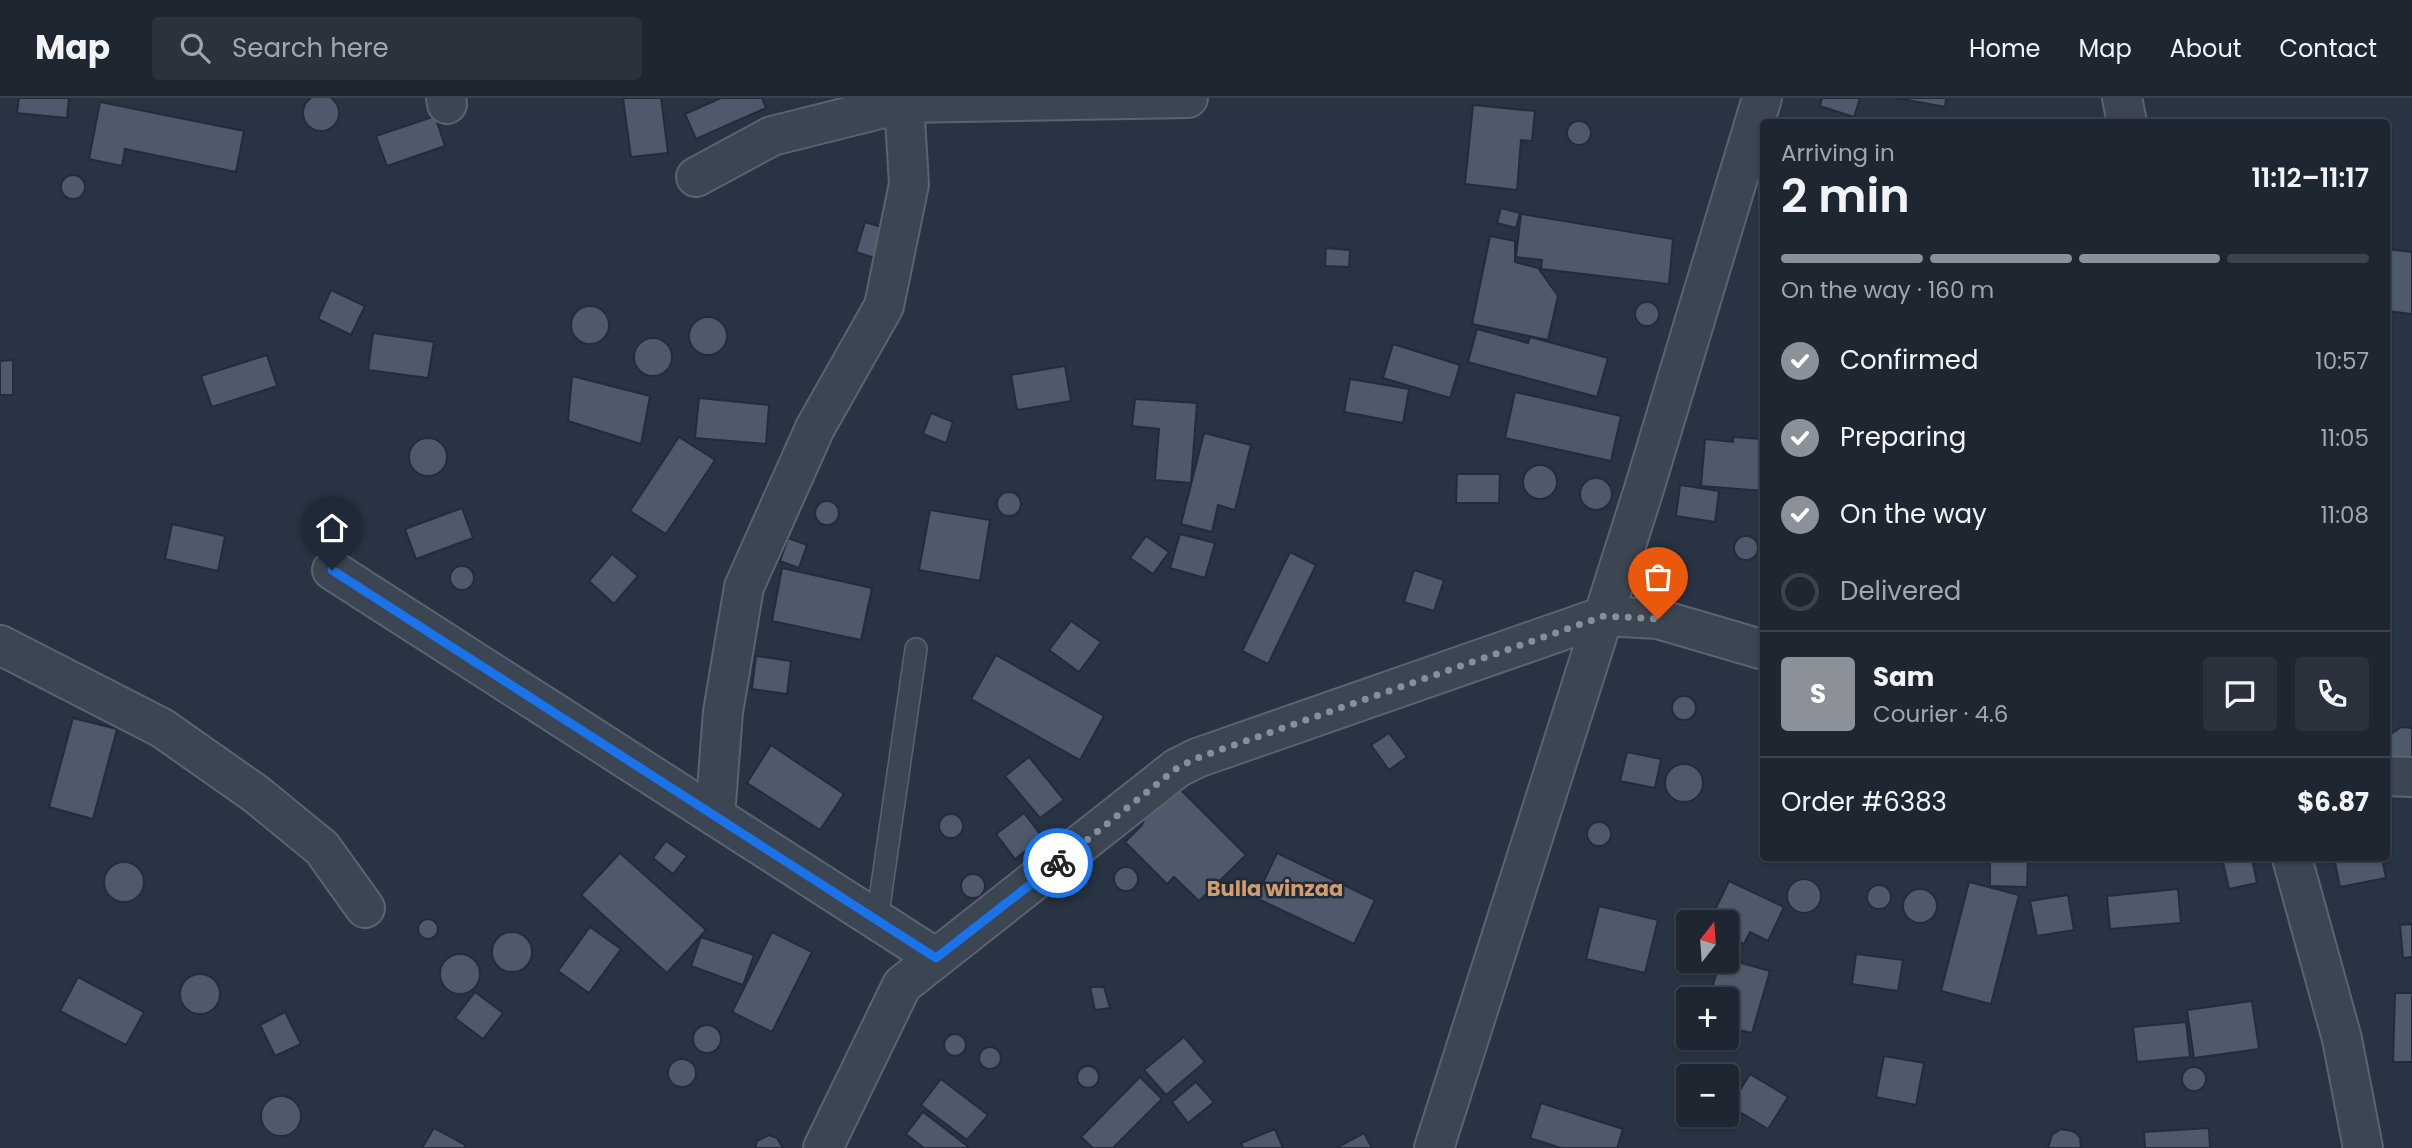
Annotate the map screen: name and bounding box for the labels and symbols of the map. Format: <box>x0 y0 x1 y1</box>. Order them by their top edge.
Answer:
pin <box>302 498 362 570</box>
pin <box>1628 547 1688 619</box>
courier <box>1023 828 1093 898</box>
district label: Bulla winzaa <box>1207 874 1343 903</box>
north arrow <box>1676 910 1740 973</box>

